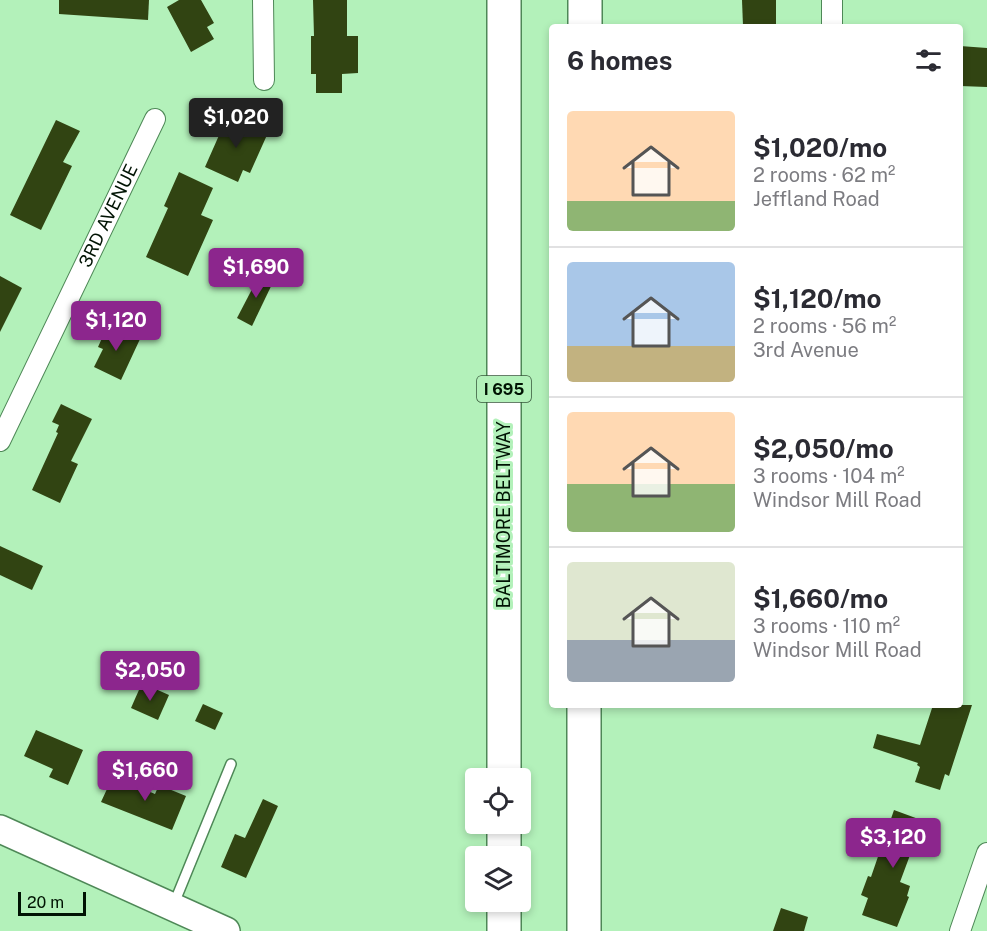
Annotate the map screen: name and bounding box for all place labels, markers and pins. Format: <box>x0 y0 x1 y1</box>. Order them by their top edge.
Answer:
pin: $1,020 <box>187 98 285 149</box>
pin: $1,690 <box>207 248 305 299</box>
pin: $1,120 <box>67 301 165 352</box>
pin: $2,050 <box>101 651 199 702</box>
pin: $1,660 <box>96 751 194 802</box>
pin: $3,120 <box>844 818 942 869</box>

